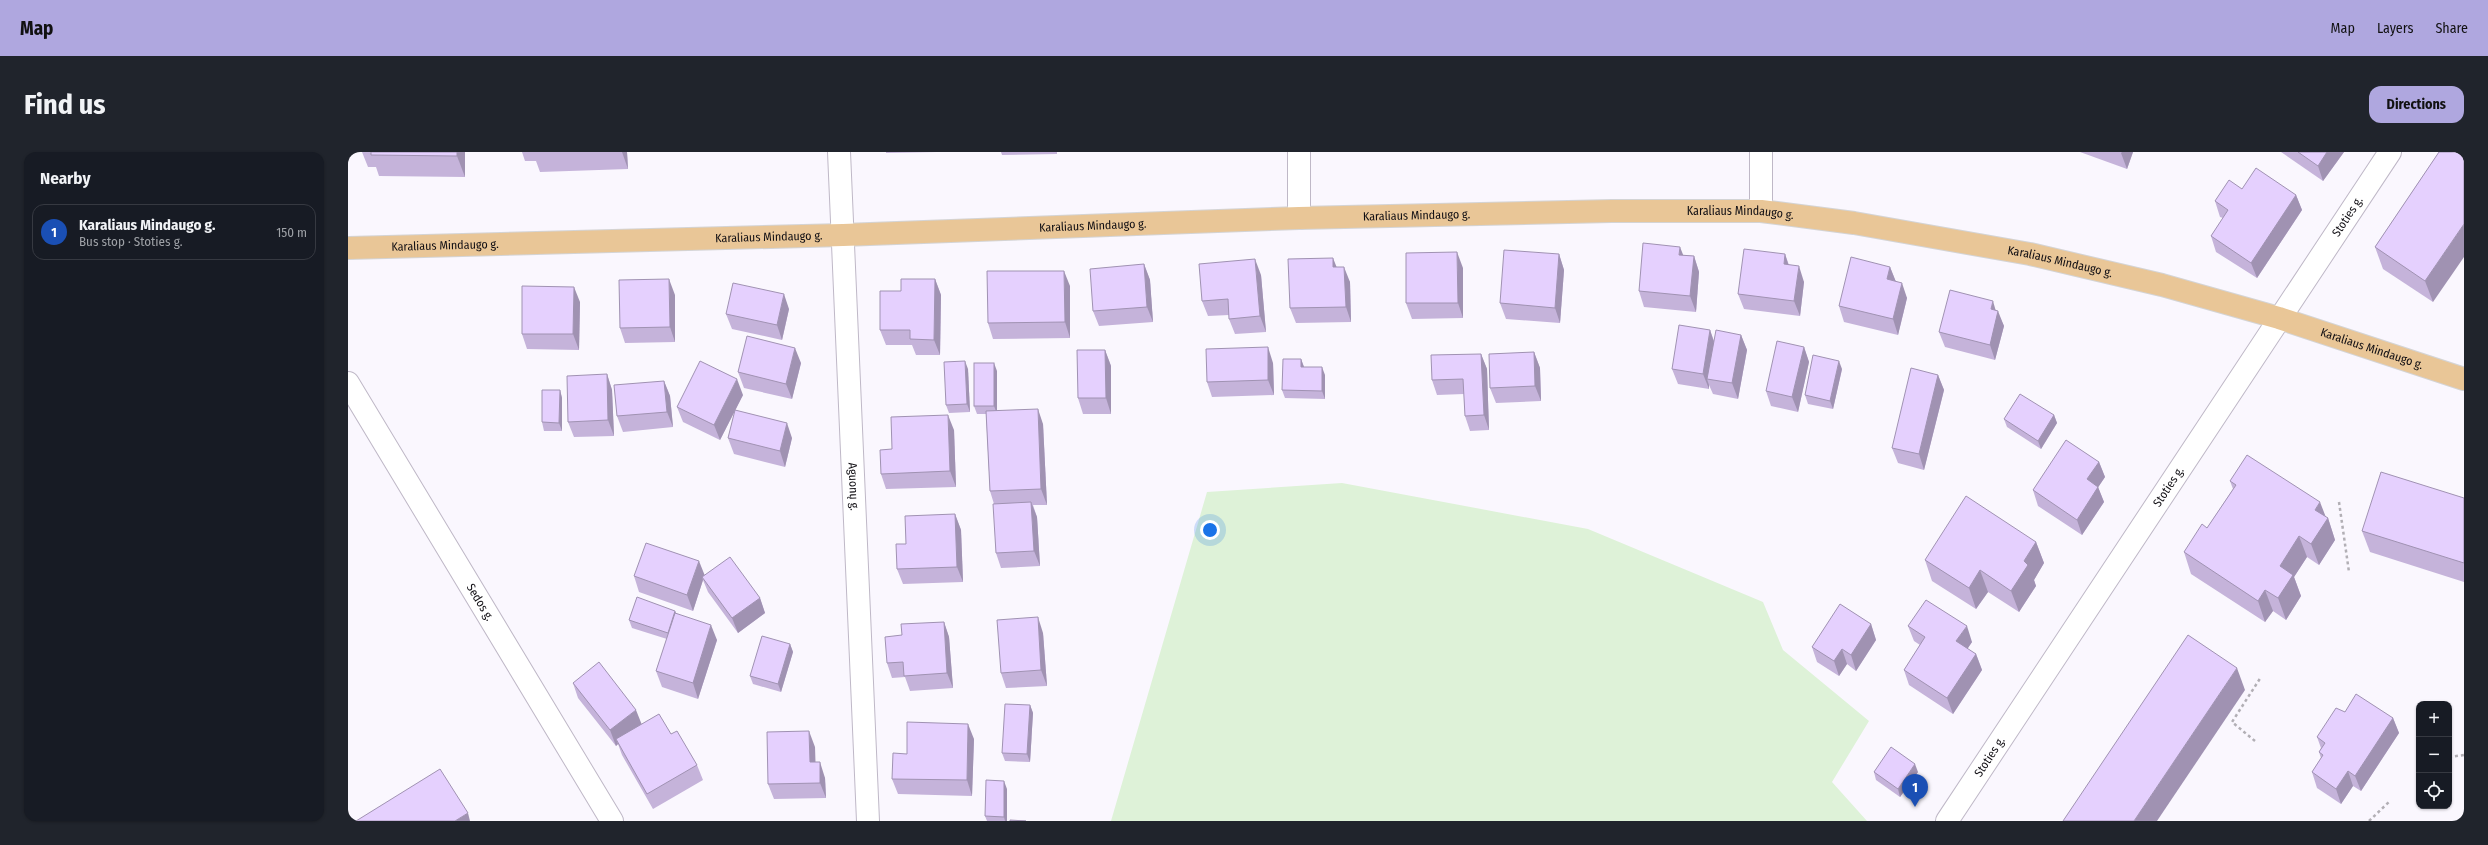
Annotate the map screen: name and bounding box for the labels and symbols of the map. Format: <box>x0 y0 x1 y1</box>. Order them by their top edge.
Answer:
street label: Stoties g. <box>2329 193 2366 239</box>
street label: Karaliaus Mindaugo g. <box>1687 204 1795 222</box>
street label: Karaliaus Mindaugo g. <box>1363 207 1471 224</box>
street label: Karaliaus Mindaugo g. <box>1039 217 1147 235</box>
street label: Karaliaus Mindaugo g. <box>715 229 823 245</box>
street label: Karaliaus Mindaugo g. <box>391 237 499 254</box>
street label: Karaliaus Mindaugo g. <box>2006 243 2114 280</box>
street label: Karaliaus Mindaugo g. <box>2319 325 2425 372</box>
street label: Aguonų g. <box>845 462 862 511</box>
street label: Stoties g. <box>2150 464 2187 509</box>
your location <box>1200 520 1220 540</box>
street label: Sedos g. <box>464 581 497 624</box>
street label: Stoties g. <box>1971 734 2008 779</box>
pin: 1 <box>1902 774 1928 807</box>

